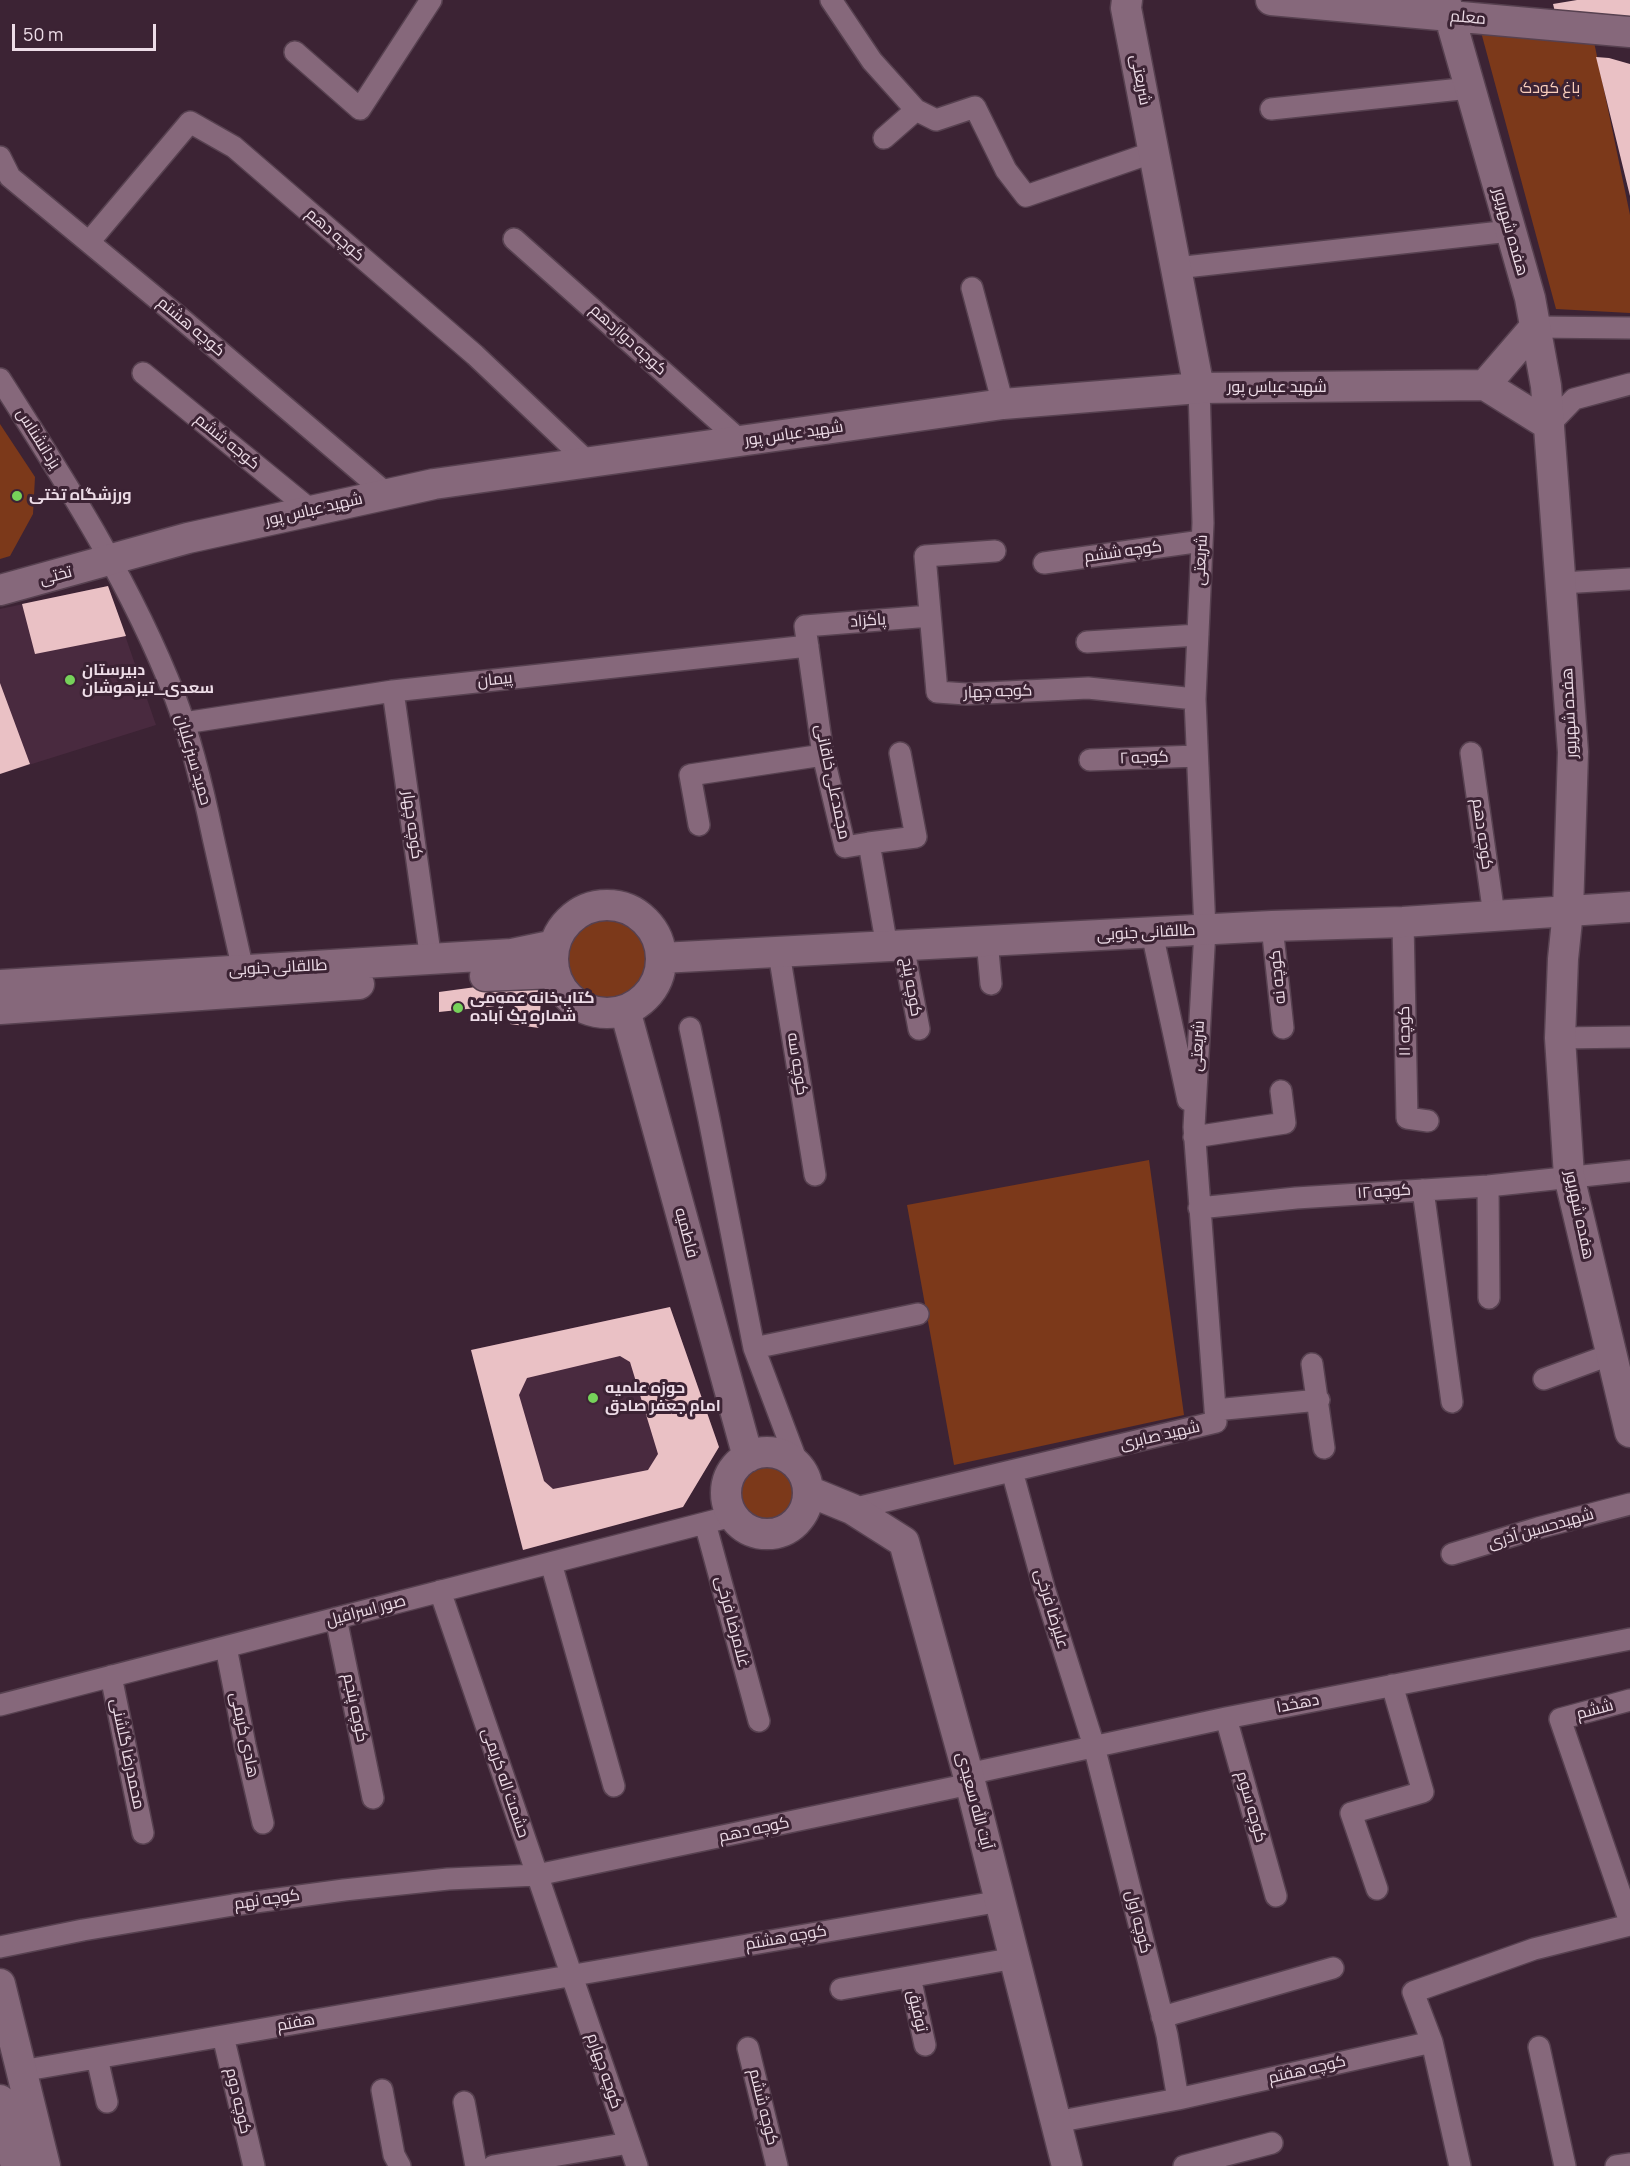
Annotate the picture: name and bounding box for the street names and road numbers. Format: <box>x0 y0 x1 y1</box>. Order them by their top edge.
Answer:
street label: معلم <box>1449 7 1487 29</box>
street label: شریعتی <box>1126 53 1154 107</box>
street label: هفده شهریور <box>1488 186 1532 278</box>
street label: کوچه دهم <box>302 204 368 266</box>
street label: کوچه هشتم <box>153 293 229 361</box>
street label: کوچه دوازدهم <box>586 301 670 379</box>
street label: شهید عباس پور <box>1227 378 1327 398</box>
street label: یزدانشناس <box>12 405 64 473</box>
street label: کوجه ششم <box>191 410 263 474</box>
street label: شهید عباس پور <box>743 418 845 450</box>
street label: شهید عباس پور <box>263 489 365 531</box>
street label: شریعتی <box>1190 534 1212 586</box>
street label: کوچه ششم <box>1083 537 1163 567</box>
street label: تختی <box>38 562 74 590</box>
street label: پاکزاد <box>849 610 887 632</box>
street label: هفده شهریور <box>1558 667 1582 759</box>
street label: پیمان <box>477 669 513 691</box>
street label: کوجه چهار <box>963 681 1033 703</box>
street label: حمید سبزعلیان <box>171 712 215 808</box>
street label: مجمدعلی خاقانی <box>810 723 854 841</box>
street label: کوجه ۲ <box>1119 748 1169 768</box>
street label: کوچه چهار <box>398 790 426 860</box>
street label: کوچه دهم <box>1468 797 1496 871</box>
street label: طالقانی جنوبی <box>1096 921 1196 945</box>
street label: کوچه نه <box>1266 949 1290 1005</box>
street label: طالقانی جنوبی <box>228 956 328 980</box>
street label: کوچه پنج <box>896 956 926 1018</box>
street label: کوچه ۱۱ <box>1395 1006 1415 1056</box>
street label: شریعتی <box>1187 1020 1209 1072</box>
street label: کوچه سه <box>783 1031 811 1097</box>
street label: هفده شهریور <box>1560 1169 1598 1261</box>
street label: کوچه ۱۲ <box>1356 1181 1412 1203</box>
street label: فاطمیه <box>670 1206 702 1260</box>
street label: شهید صابری <box>1118 1417 1202 1455</box>
street label: شهیدحسین آذری <box>1486 1505 1596 1553</box>
street label: علیرضا فرخی <box>1030 1567 1072 1651</box>
street label: غلامرضا فرخی <box>711 1574 753 1670</box>
street label: صور اسرافیل <box>324 1591 408 1631</box>
street label: کوچه پنجم <box>338 1672 372 1744</box>
street label: دهخدا <box>1275 1690 1321 1718</box>
street label: هادی کریمی <box>226 1691 262 1779</box>
street label: ششم <box>1574 1696 1616 1724</box>
street label: محمدرضا گلشنی <box>106 1697 148 1811</box>
street label: حشمت اله کریمی <box>477 1726 533 1840</box>
street label: آیت الله سعیدی <box>952 1750 996 1852</box>
street label: کوچه سوم <box>1232 1769 1270 1845</box>
street label: کوچه دهم <box>717 1813 791 1847</box>
street label: کوچه نهم <box>233 1886 301 1914</box>
street label: کوچه اول <box>1121 1889 1155 1955</box>
street label: کوچه هشتم <box>744 1921 828 1955</box>
street label: توفیق <box>903 1988 931 2034</box>
street label: هفتم <box>276 2010 316 2036</box>
street label: کوچه چهارم <box>582 2031 626 2111</box>
street label: کوچه هفتم <box>1266 2052 1348 2088</box>
street label: کوچه دوم <box>221 2066 255 2136</box>
street label: کوچه ششم <box>744 2067 782 2147</box>

